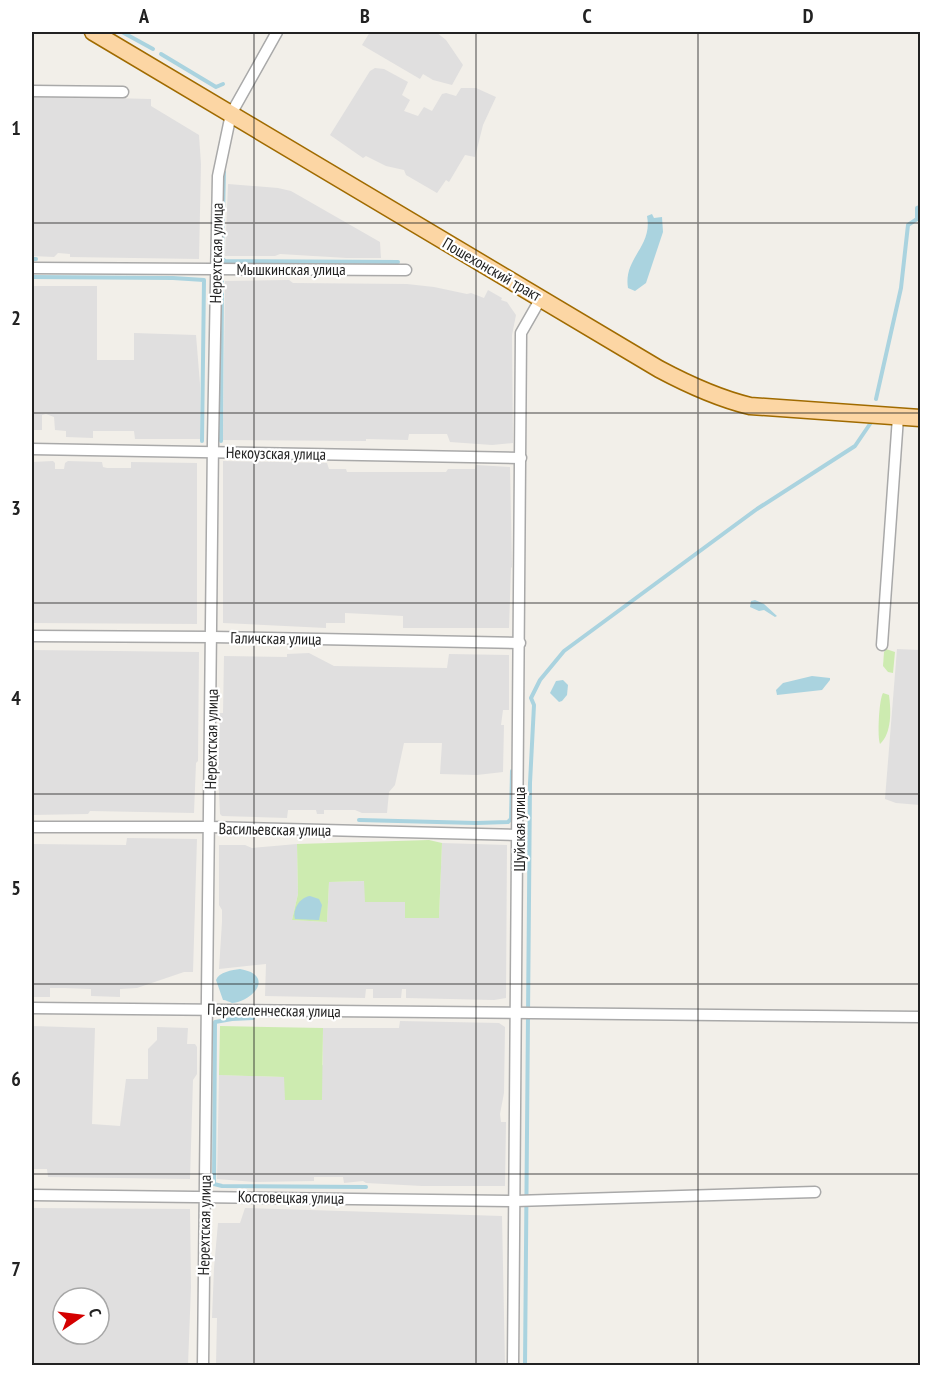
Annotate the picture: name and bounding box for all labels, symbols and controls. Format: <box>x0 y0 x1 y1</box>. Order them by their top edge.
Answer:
text: A <box>138 3 150 29</box>
text: B <box>360 3 370 29</box>
text: C <box>582 3 592 29</box>
text: D <box>803 3 814 29</box>
text: 1 <box>11 115 21 141</box>
street label: Нерехтская улица <box>205 203 227 303</box>
street label: Пошехонский тракт <box>439 233 546 306</box>
street label: Мышкинская улица <box>236 259 346 279</box>
text: 2 <box>11 305 21 331</box>
street label: Некоузская улица <box>226 442 326 464</box>
text: 3 <box>11 495 21 521</box>
street label: Галичская улица <box>230 627 322 649</box>
text: 4 <box>11 685 21 711</box>
street label: Нерехтская улица <box>200 689 222 789</box>
street label: Шуйская улица <box>509 787 529 871</box>
street label: Васильевская улица <box>218 818 332 840</box>
text: 5 <box>11 875 21 901</box>
street label: Переселенческая улица <box>207 999 341 1021</box>
text: 6 <box>11 1066 21 1092</box>
street label: Нерехтская улица <box>193 1175 215 1275</box>
street label: Костовецкая улица <box>238 1186 344 1208</box>
text: 7 <box>11 1256 21 1282</box>
north arrow <box>51 1286 111 1346</box>
text: С <box>85 1306 106 1319</box>

